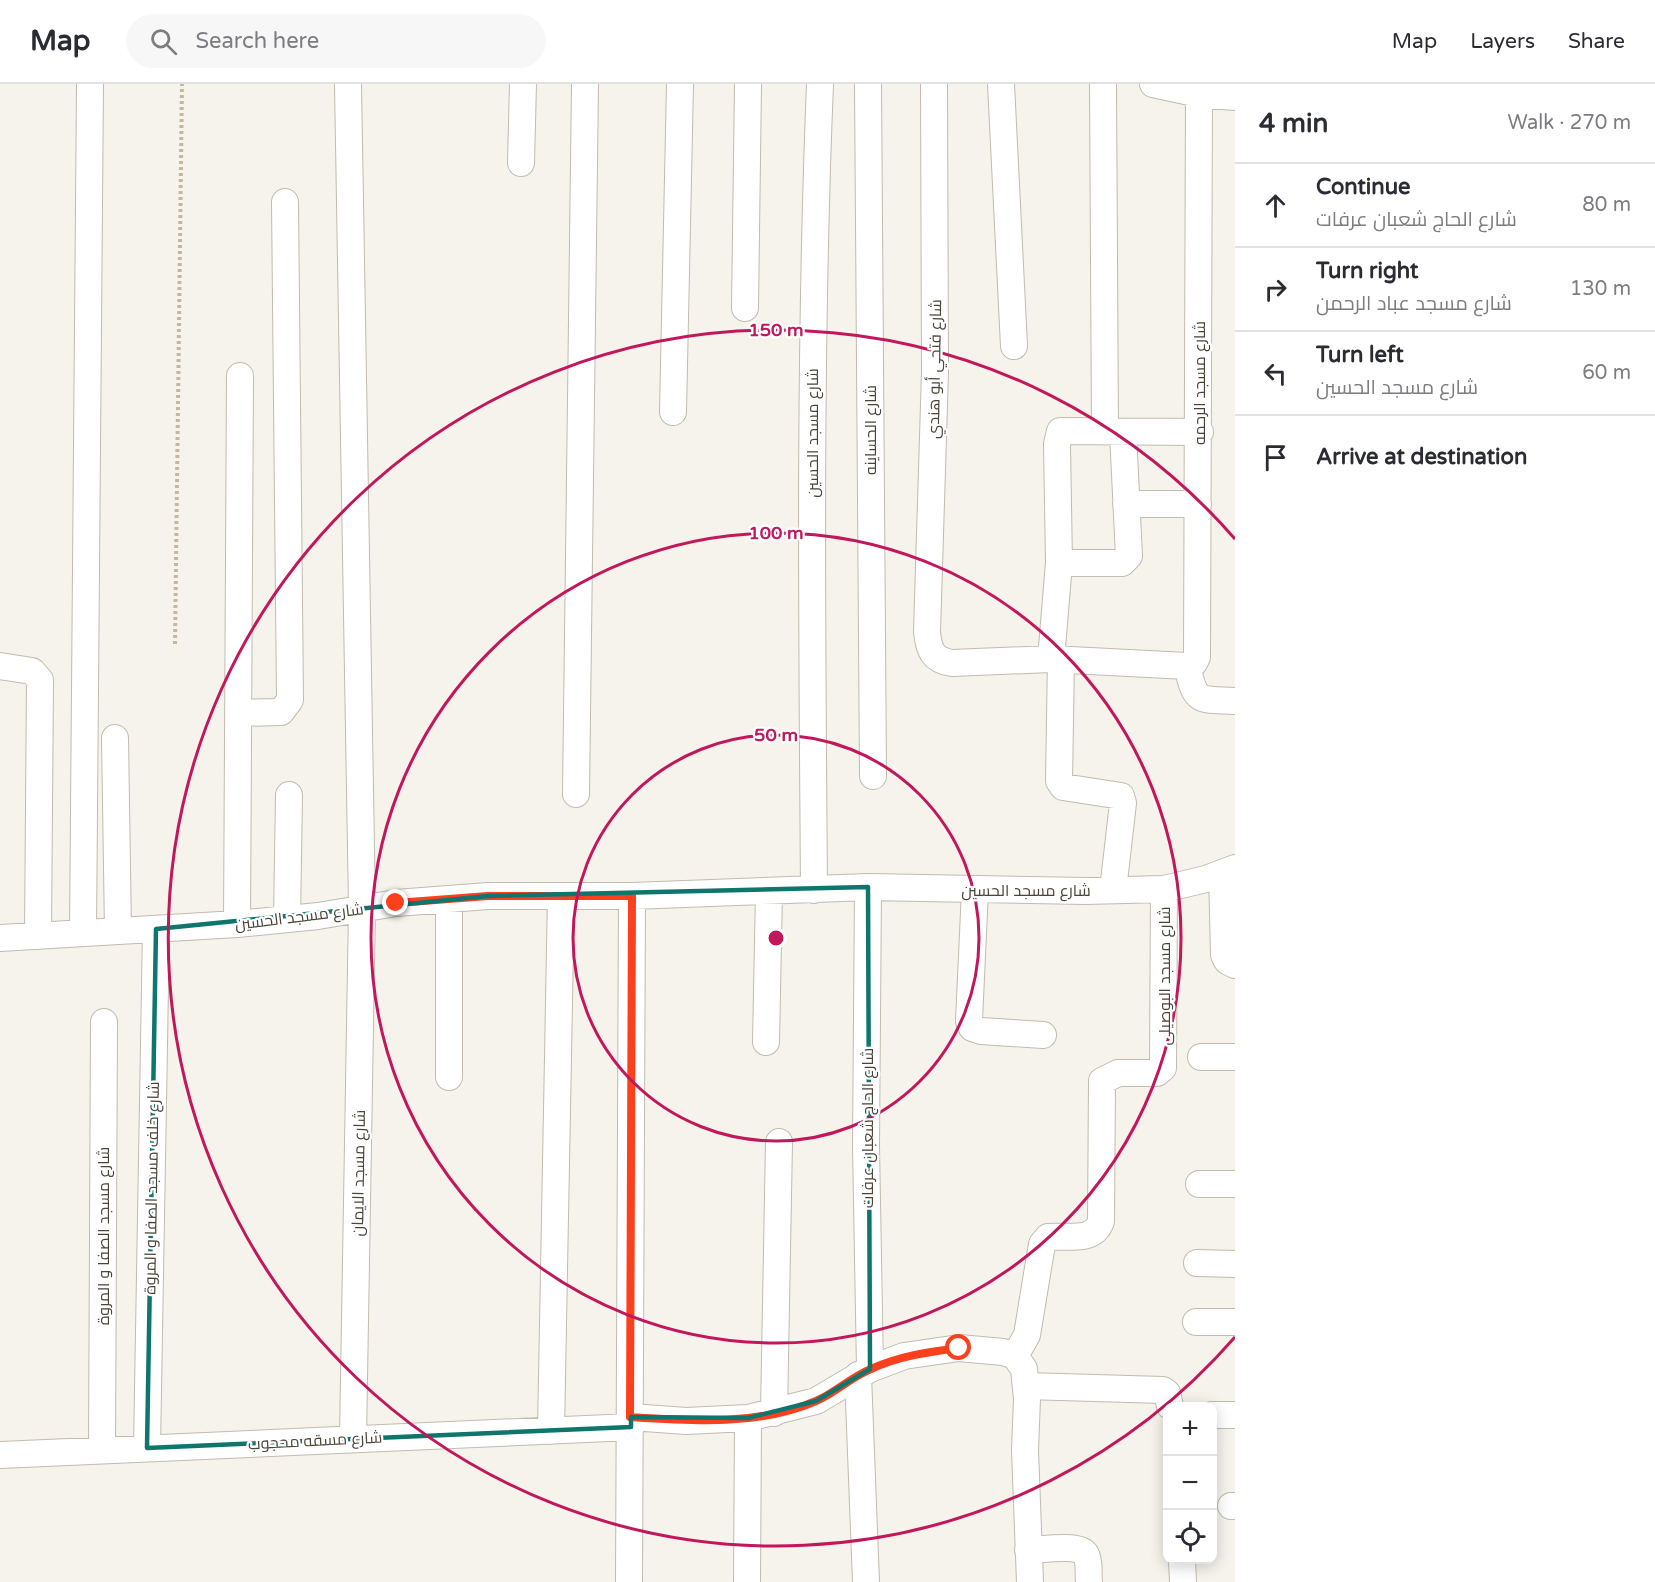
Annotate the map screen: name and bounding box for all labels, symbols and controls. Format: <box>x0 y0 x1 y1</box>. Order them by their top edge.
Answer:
search box <box>126 14 546 68</box>
text: Map <box>30 24 90 58</box>
icon: search <box>147 25 180 58</box>
text: Search here <box>195 28 319 54</box>
text: Map <box>1392 29 1437 54</box>
text: Layers <box>1470 29 1535 54</box>
text: Share <box>1568 29 1625 54</box>
text: 4 min <box>1259 108 1328 139</box>
text: Walk · 270 m <box>1508 111 1631 135</box>
text: Continue <box>1316 174 1411 200</box>
icon: ahead <box>1259 189 1292 222</box>
text: 80 m <box>1582 193 1631 217</box>
text: شارع الحاج شعبان عرفات <box>1316 208 1517 232</box>
text: Turn right <box>1316 258 1418 284</box>
icon: right <box>1259 273 1292 306</box>
text: 130 m <box>1570 277 1631 301</box>
text: شارع مسجد عباد الرحمن <box>1316 292 1512 316</box>
street label: شارع فتحي أبو هندي <box>924 299 949 439</box>
text: 150 m <box>748 319 804 341</box>
street label: شارع مسجد الرحمه <box>1190 321 1211 445</box>
text: Turn left <box>1316 342 1404 368</box>
icon: left <box>1259 357 1292 390</box>
text: 60 m <box>1582 361 1631 385</box>
street label: شارع مسجد الحسين <box>803 368 824 498</box>
text: شارع مسجد الحسين <box>1316 376 1478 400</box>
street label: شارع الحساينه <box>861 385 882 475</box>
icon: arrive <box>1259 441 1292 474</box>
text: Arrive at destination <box>1316 444 1527 470</box>
text: 100 m <box>748 522 804 544</box>
text: 50 m <box>754 724 798 746</box>
street label: شارع مسجد الحسين <box>961 881 1091 902</box>
route end <box>382 889 408 915</box>
street label: شارع مسجد الحسين <box>234 899 365 936</box>
street label: شارع مسجد البوصيلى <box>1155 907 1176 1045</box>
centre of rings <box>766 928 786 948</box>
street label: شارع الحاج شعبان عرفات <box>858 1048 879 1208</box>
street label: شارع خلف مسجد الصفا و المروة <box>140 1081 165 1295</box>
street label: شارع مسجد الايمان <box>348 1110 371 1237</box>
street label: شارع مسجد الصفا و المروة <box>94 1147 115 1325</box>
route start <box>945 1334 971 1360</box>
map controls <box>1163 1402 1217 1564</box>
button: + <box>1163 1402 1217 1456</box>
street label: شارع مسقه محجوب <box>247 1427 383 1455</box>
button: − <box>1163 1456 1217 1510</box>
button: locate <box>1163 1510 1217 1564</box>

